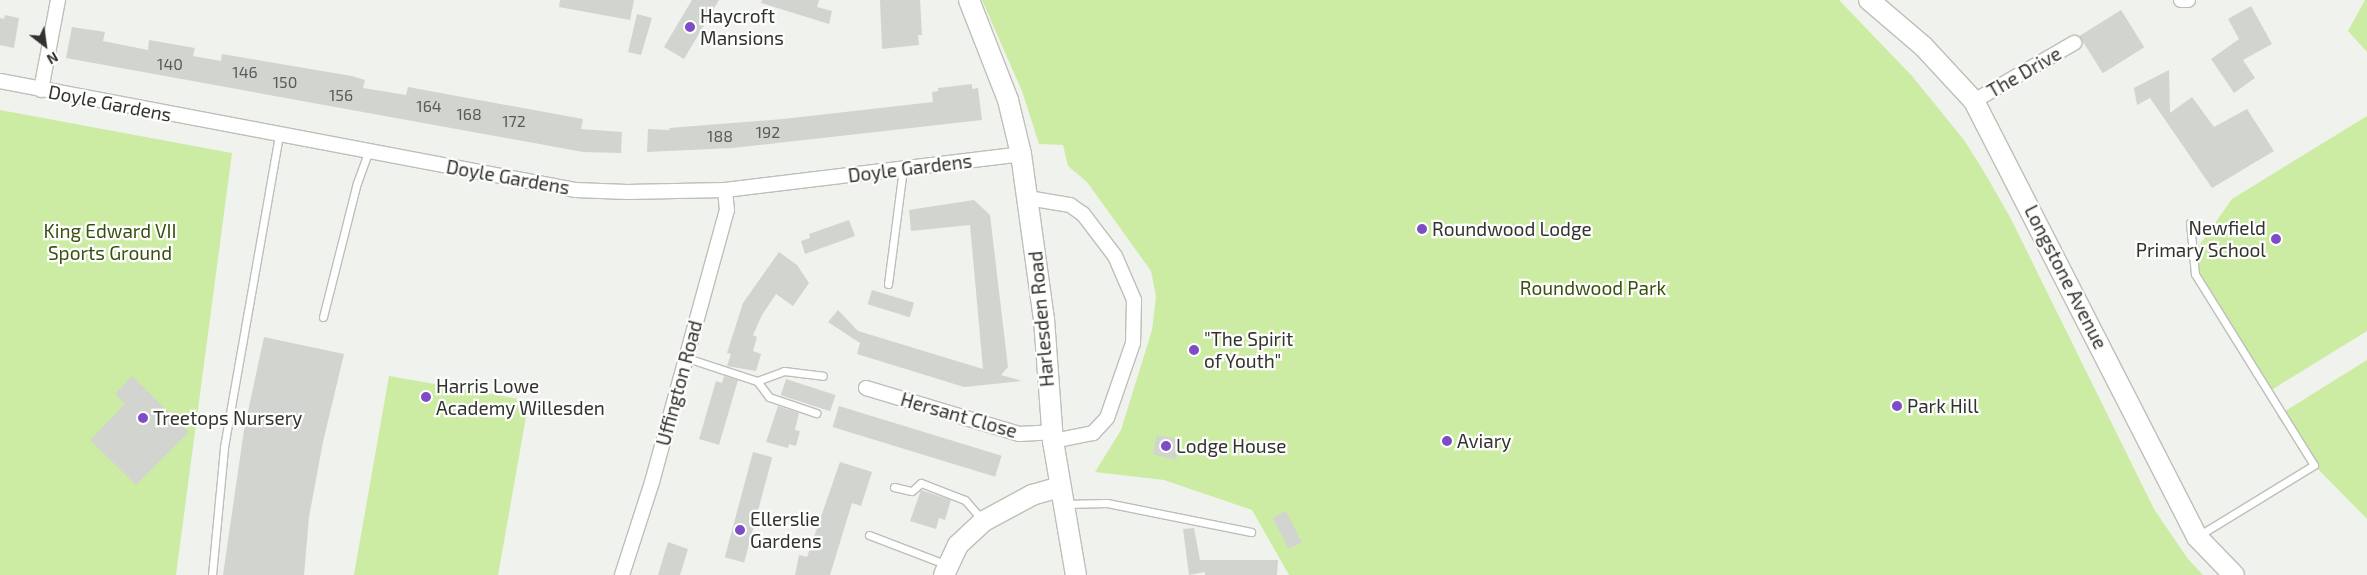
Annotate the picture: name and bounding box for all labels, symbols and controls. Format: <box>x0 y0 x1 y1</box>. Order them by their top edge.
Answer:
place label: Haycroft Mansions <box>700 5 784 49</box>
north arrow <box>20 20 70 70</box>
marker: Haycroft Mansions <box>684 21 696 33</box>
street label: The Drive <box>1983 42 2065 102</box>
text: N <box>44 49 61 68</box>
house number: 140 <box>157 54 183 74</box>
house number: 146 <box>232 62 258 82</box>
house number: 150 <box>273 72 297 92</box>
street label: Doyle Gardens <box>46 80 174 126</box>
house number: 156 <box>329 85 353 105</box>
house number: 164 <box>416 96 442 116</box>
house number: 168 <box>456 104 482 124</box>
house number: 172 <box>502 111 526 131</box>
house number: 192 <box>756 122 780 142</box>
house number: 188 <box>707 126 733 146</box>
street label: Doyle Gardens <box>847 149 973 187</box>
street label: Doyle Gardens <box>444 155 572 199</box>
street label: Longstone Avenue <box>2020 201 2112 353</box>
place label: Newfield Primary School <box>2135 217 2266 261</box>
place label: Roundwood Lodge <box>1432 218 1592 240</box>
park label: King Edward VII Sports Ground <box>43 220 177 264</box>
marker: Roundwood Lodge <box>1416 223 1428 235</box>
marker: Newfield Primary School <box>2270 233 2282 245</box>
street label: Harlesden Road <box>1024 250 1058 388</box>
park label: Roundwood Park <box>1520 277 1666 299</box>
street label: Uffington Road <box>651 318 707 448</box>
place label: "The Spirit of Youth" <box>1204 328 1293 372</box>
marker: "The Spirit of Youth" <box>1188 344 1200 356</box>
place label: Harris Lowe Academy Willesden <box>436 375 606 419</box>
street label: Hersant Close <box>898 387 1020 443</box>
marker: Harris Lowe Academy Willesden <box>420 391 432 403</box>
place label: Park Hill <box>1907 395 1979 417</box>
marker: Park Hill <box>1891 400 1903 412</box>
place label: Treetops Nursery <box>153 407 302 429</box>
marker: Treetops Nursery <box>137 412 149 424</box>
place label: Aviary <box>1457 430 1511 452</box>
place label: Lodge House <box>1176 435 1287 457</box>
marker: Aviary <box>1441 435 1453 447</box>
marker: Lodge House <box>1160 440 1172 452</box>
place label: Ellerslie Gardens <box>750 508 822 552</box>
marker: Ellerslie Gardens <box>734 524 746 536</box>

